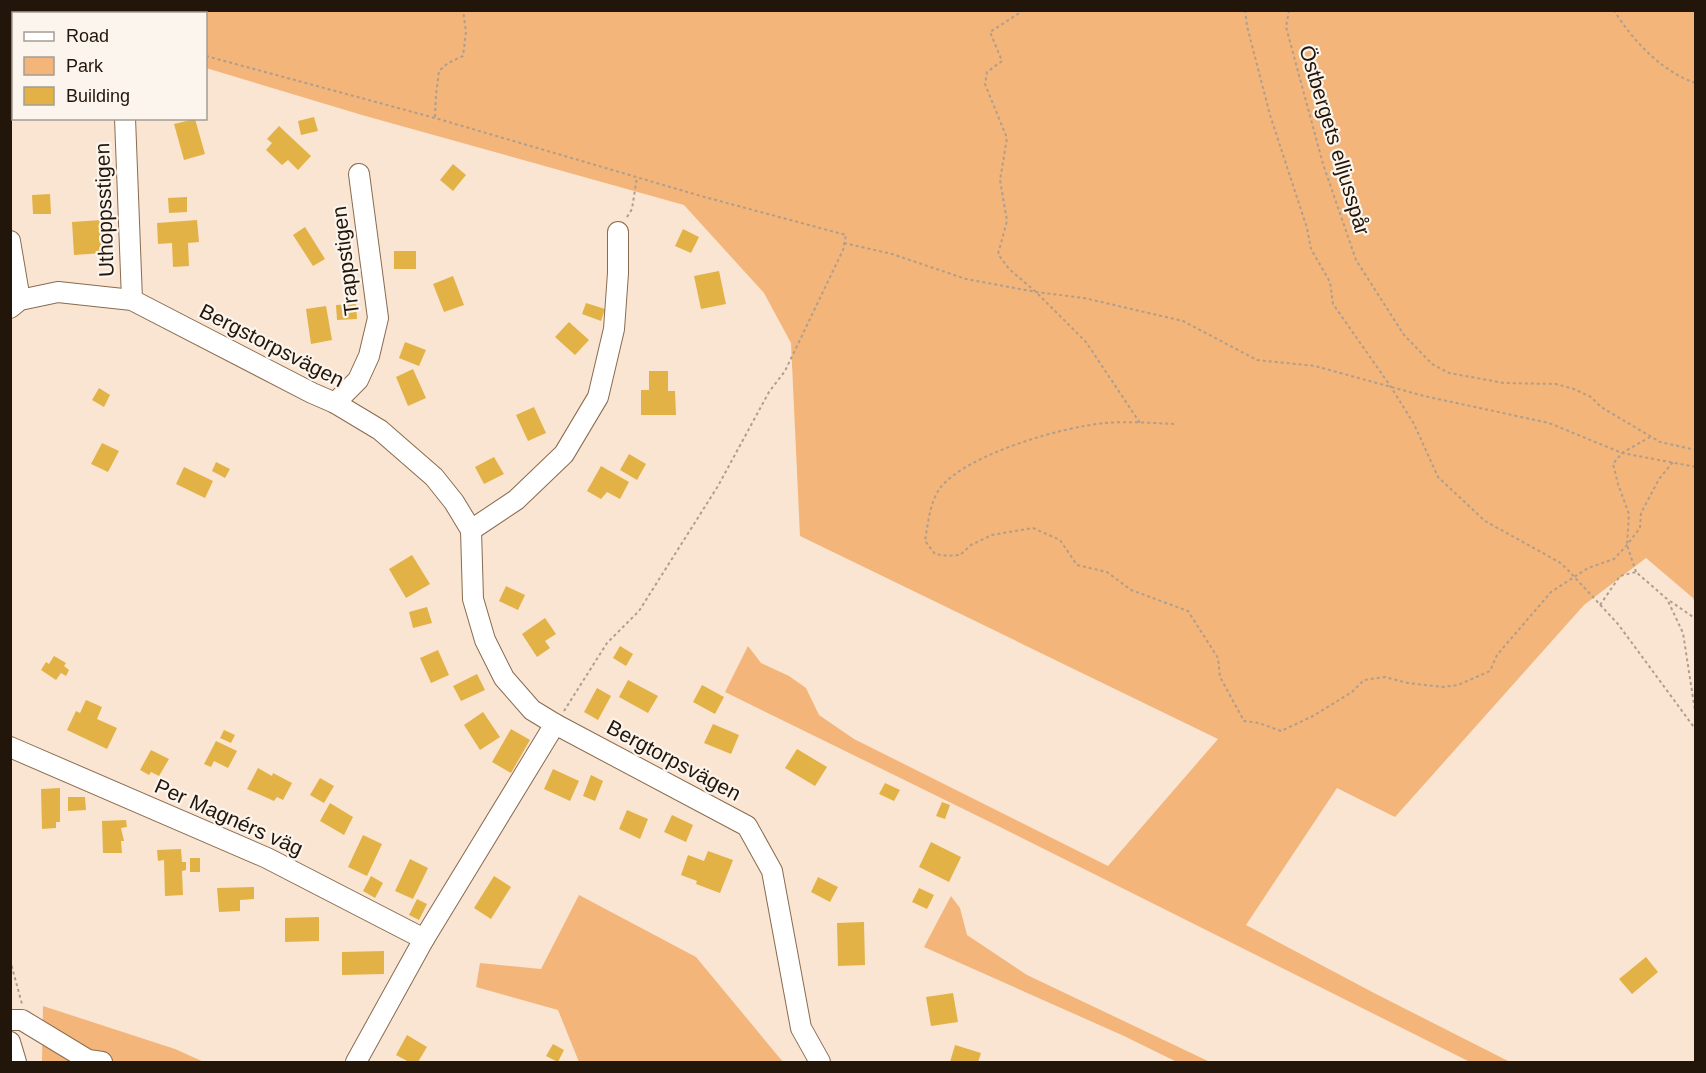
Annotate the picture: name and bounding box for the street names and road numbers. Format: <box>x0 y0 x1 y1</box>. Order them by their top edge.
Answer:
street label: Östbergets elljusspår <box>1295 42 1375 238</box>
street label: Uthoppsstigen <box>90 143 118 277</box>
street label: Trappstigen <box>327 205 363 317</box>
street label: Bergstorpsvägen <box>196 299 348 391</box>
street label: Bergtorpsvägen <box>603 715 745 805</box>
street label: Per Magnérs väg <box>151 774 307 860</box>

